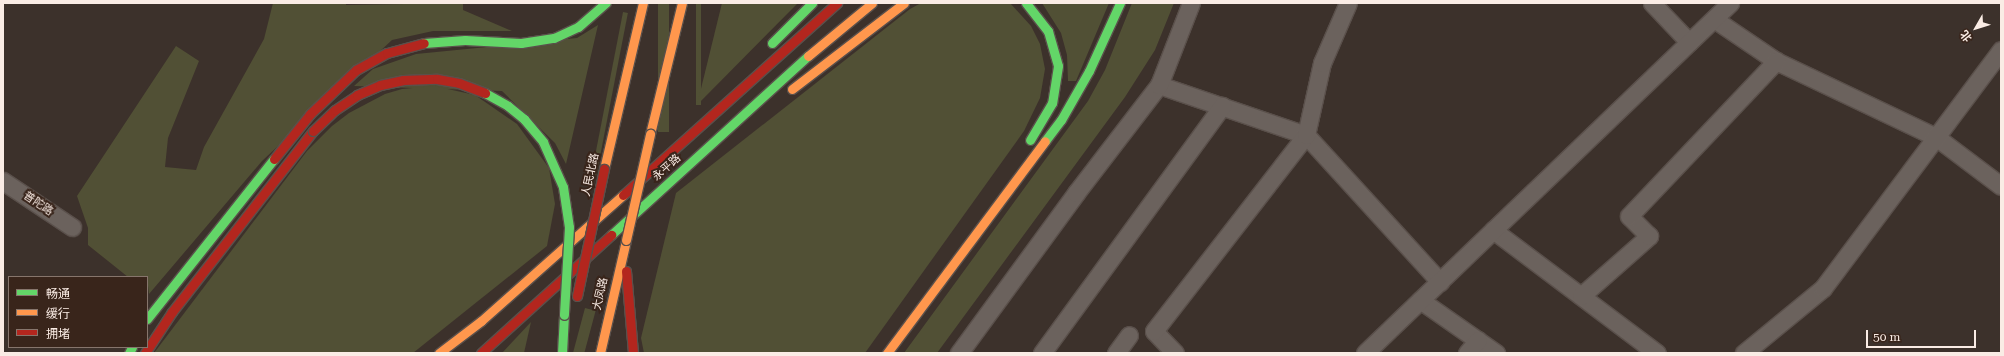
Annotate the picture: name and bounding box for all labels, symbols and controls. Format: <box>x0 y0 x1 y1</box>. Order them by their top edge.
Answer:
north arrow <box>1956 8 1996 48</box>
text: 北 <box>1958 28 1975 44</box>
street label: 人民北路 <box>580 152 602 198</box>
street label: 永平路 <box>650 152 684 184</box>
street label: 普陀路 <box>21 189 55 219</box>
legend <box>8 276 148 348</box>
street label: 大凤路 <box>591 276 611 312</box>
text: 畅通 <box>46 287 70 301</box>
text: 缓行 <box>46 307 70 321</box>
scale bar <box>1868 322 1978 348</box>
text: 拥堵 <box>46 327 70 341</box>
text: 50 m <box>1873 330 1900 344</box>

